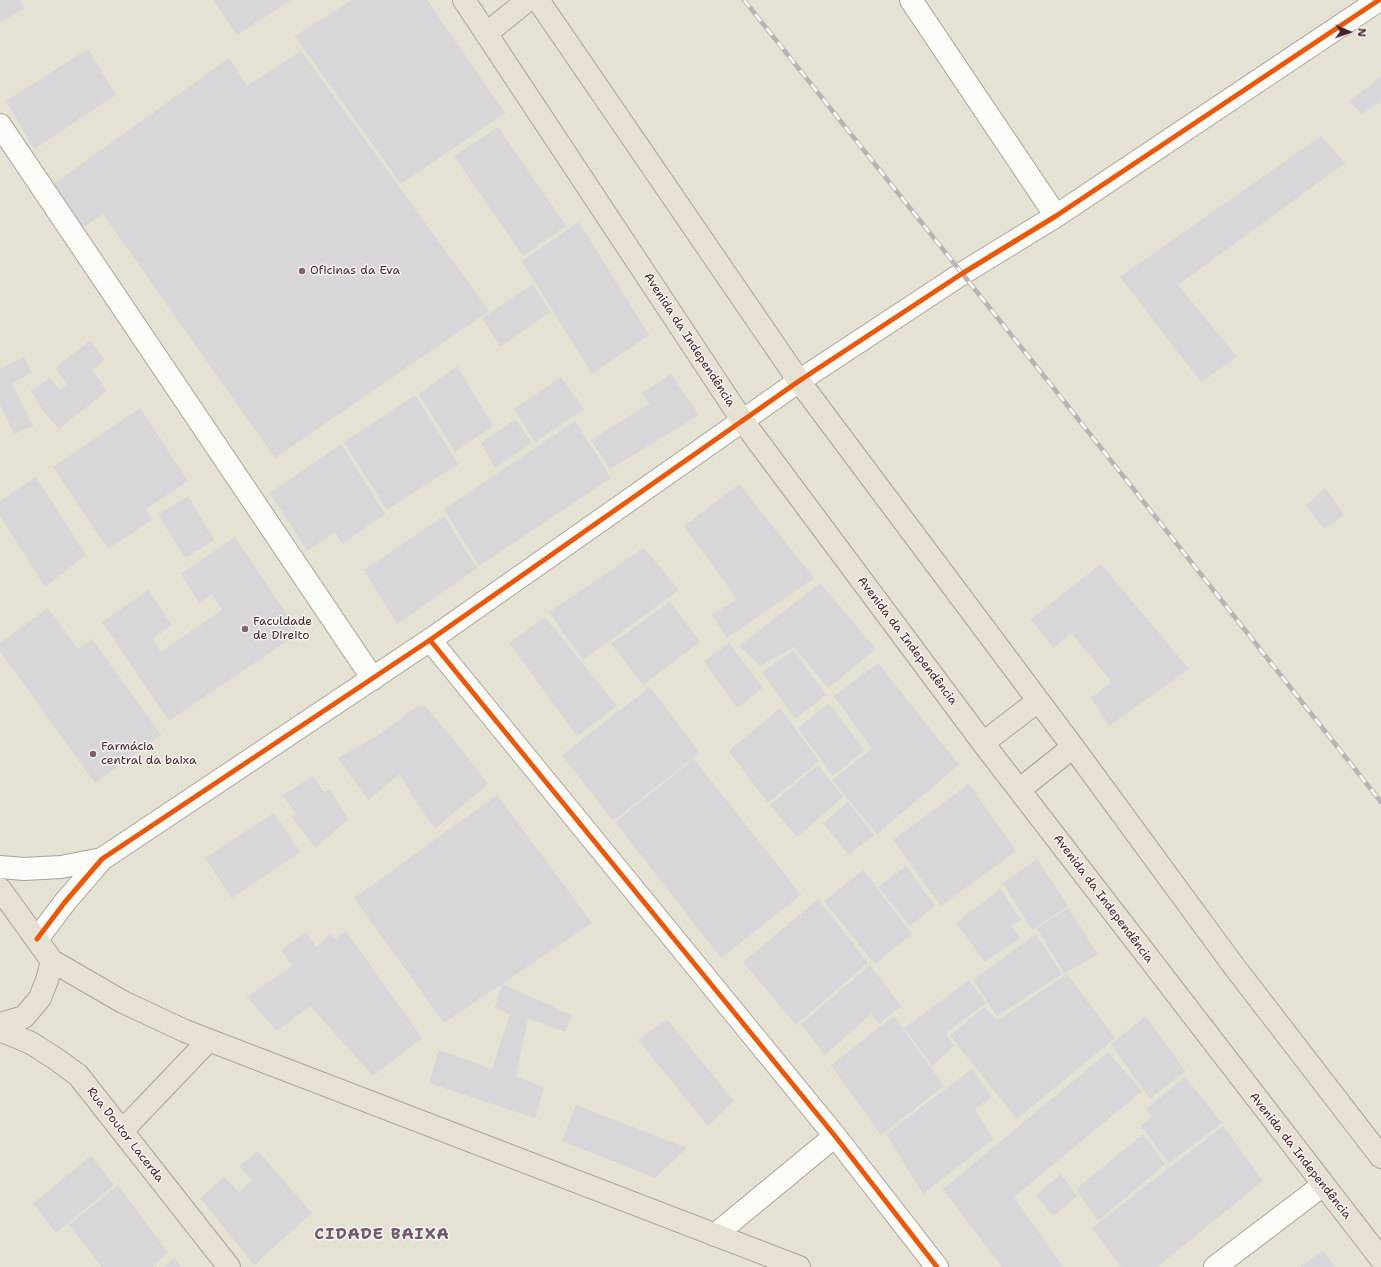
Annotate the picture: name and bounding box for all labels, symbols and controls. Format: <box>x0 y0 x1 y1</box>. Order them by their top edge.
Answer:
north arrow <box>1329 12 1369 52</box>
text: N <box>1354 28 1369 37</box>
place label: Oficinas da Eva <box>310 264 400 278</box>
marker: Oficinas da Eva <box>297 266 307 276</box>
street label: Avenida da Independência <box>640 270 738 410</box>
street label: Avenida da Independência <box>854 574 960 708</box>
place label: Faculdade de Direito <box>253 615 312 643</box>
marker: Faculdade de Direito <box>240 624 250 634</box>
place label: Farmácia central da baixa <box>101 740 196 768</box>
marker: Farmácia central da baixa <box>88 749 98 759</box>
street label: Avenida da Independência <box>1050 832 1156 966</box>
street label: Rua Doutor Lacerda <box>83 1085 167 1185</box>
street label: Avenida da Independência <box>1246 1090 1354 1222</box>
district label: CIDADE BAIXA <box>314 1225 450 1245</box>

